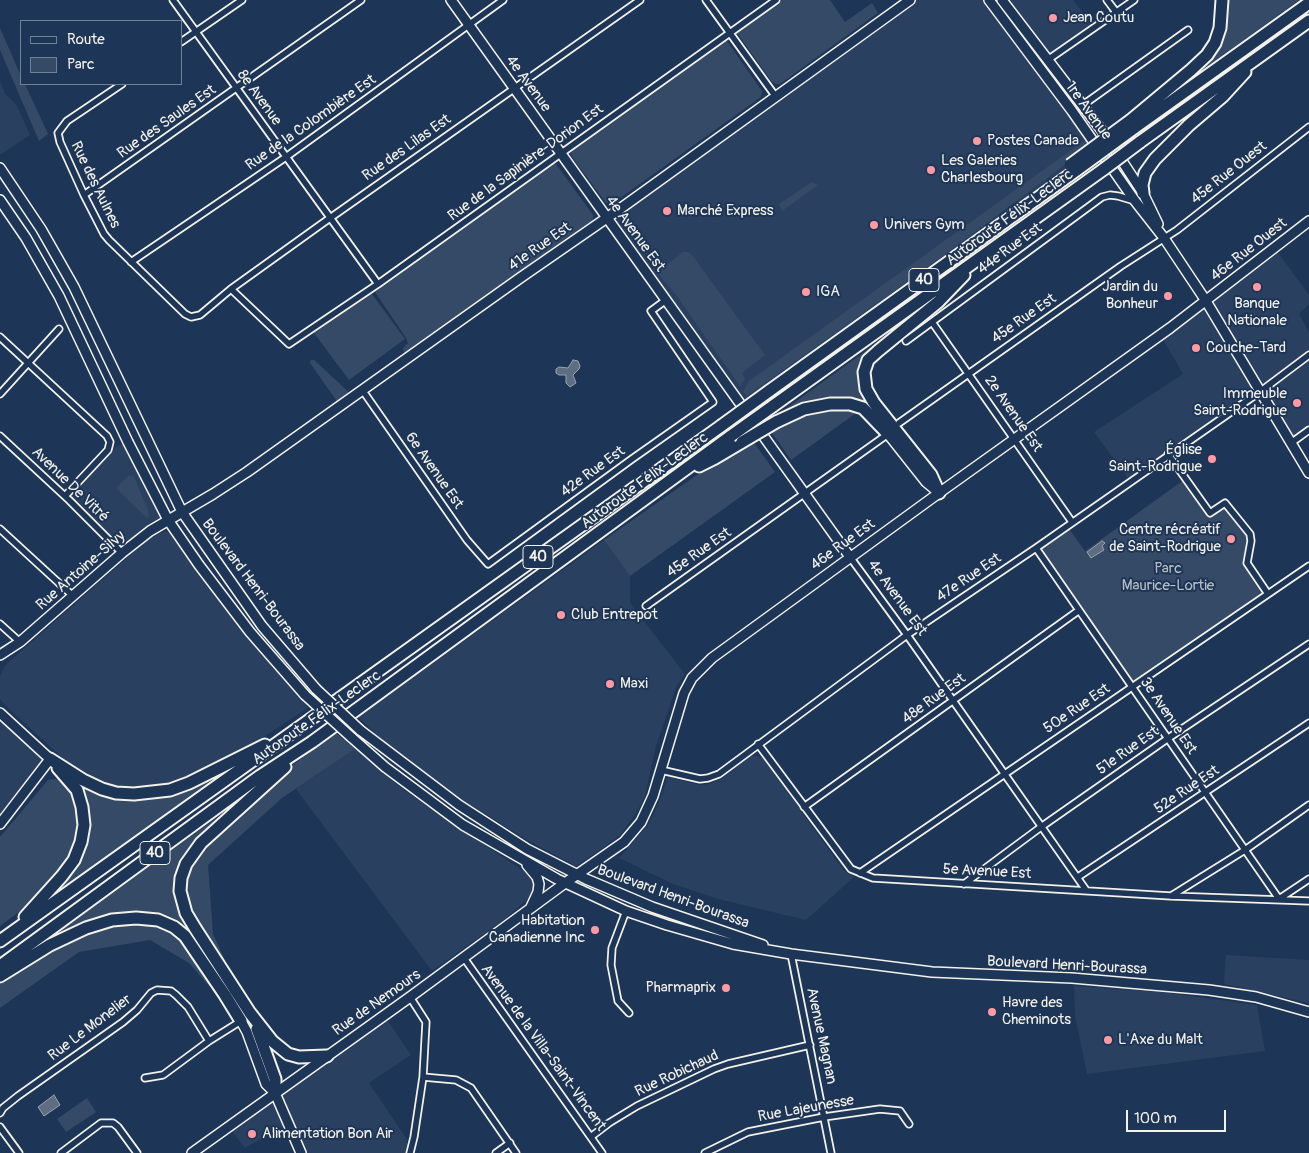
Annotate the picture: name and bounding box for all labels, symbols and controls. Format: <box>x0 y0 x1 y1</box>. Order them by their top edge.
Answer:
place label: Jean Coutu <box>1063 9 1134 27</box>
marker: Jean Coutu <box>1047 12 1059 24</box>
legend <box>20 20 182 85</box>
text: Route <box>67 30 105 49</box>
street label: 4e Avenue <box>501 52 555 116</box>
text: Parc <box>67 55 95 74</box>
street label: 8e Avenue <box>233 67 285 129</box>
street label: Rue de la Colombière Est <box>242 71 380 175</box>
street label: 1re Avenue <box>1061 78 1115 144</box>
street label: Rue des Saules Est <box>114 81 220 163</box>
street label: Rue de la Sapinière-Dorion Est <box>445 101 607 225</box>
street label: Rue des Lilas Est <box>359 111 455 185</box>
place label: Postes Canada <box>987 132 1079 150</box>
marker: Postes Canada <box>971 135 983 147</box>
street label: 45e Rue Ouest <box>1187 138 1271 208</box>
street label: Rue des Aulnes <box>66 139 124 231</box>
place label: Les Galeries Charlesbourg <box>941 152 1023 187</box>
marker: Les Galeries Charlesbourg <box>925 164 937 176</box>
street label: Autoroute Félix-Leclerc <box>943 166 1077 270</box>
street label: 4e Avenue Est <box>601 193 669 275</box>
place label: Marché Express <box>677 202 774 220</box>
marker: Marché Express <box>661 205 673 217</box>
street label: 46e Rue Ouest <box>1207 215 1291 285</box>
place label: Univers Gym <box>884 216 965 234</box>
street label: 41e Rue Est <box>505 219 575 275</box>
marker: Univers Gym <box>868 219 880 231</box>
street label: 44e Rue Est <box>974 220 1046 278</box>
road number: 40 <box>909 268 939 292</box>
place label: Jardin du Bonheur <box>1102 278 1158 313</box>
marker: Banque Nationale <box>1251 281 1263 293</box>
place label: IGA <box>816 283 840 301</box>
marker: IGA <box>800 286 812 298</box>
street label: 45e Rue Est <box>988 290 1060 348</box>
marker: Jardin du Bonheur <box>1162 290 1174 302</box>
place label: Banque Nationale <box>1227 295 1287 330</box>
place label: Couche-Tard <box>1206 339 1286 357</box>
marker: Couche-Tard <box>1190 342 1202 354</box>
street label: 2e Avenue Est <box>980 372 1046 456</box>
place label: Immeuble Saint-Rodrigue <box>1193 385 1287 420</box>
marker: Immeuble Saint-Rodrigue <box>1291 397 1303 409</box>
street label: 6e Avenue Est <box>401 429 467 513</box>
street label: Autoroute Félix-Leclerc <box>578 429 712 533</box>
place label: Église Saint-Rodrigue <box>1108 441 1202 476</box>
street label: 42e Rue Est <box>557 443 629 501</box>
street label: Avenue De Vitré <box>28 444 112 526</box>
marker: Église Saint-Rodrigue <box>1206 453 1218 465</box>
street label: Boulevard Henri-Bourassa <box>198 516 308 654</box>
street label: 46e Rue Est <box>807 516 879 574</box>
place label: Centre récréatif de Saint-Rodrigue <box>1109 521 1221 556</box>
street label: 45e Rue Est <box>663 524 735 582</box>
street label: Rue Antoine-Silvy <box>33 527 129 615</box>
marker: Centre récréatif de Saint-Rodrigue <box>1225 533 1237 545</box>
road number: 40 <box>523 546 553 568</box>
street label: 47e Rue Est <box>933 550 1005 606</box>
street label: 4e Avenue Est <box>863 557 931 639</box>
park label: Parc Maurice-Lortie <box>1122 560 1214 595</box>
place label: Club Entrepot <box>571 606 658 624</box>
marker: Club Entrepot <box>555 609 567 621</box>
street label: Autoroute Félix-Leclerc <box>249 667 385 769</box>
street label: 48e Rue Est <box>899 670 969 728</box>
street label: 3e Avenue Est <box>1136 674 1200 758</box>
place label: Maxi <box>620 675 648 693</box>
marker: Maxi <box>604 678 616 690</box>
street label: 50e Rue Est <box>1040 680 1114 738</box>
street label: 51e Rue Est <box>1093 723 1163 779</box>
street label: 52e Rue Est <box>1151 762 1223 818</box>
road number: 40 <box>140 841 170 864</box>
street label: Boulevard Henri-Bourassa <box>595 861 751 933</box>
street label: 5e Avenue Est <box>942 861 1032 883</box>
place label: Habitation Canadienne Inc <box>489 912 585 947</box>
marker: Habitation Canadienne Inc <box>589 924 601 936</box>
street label: Boulevard Henri-Bourassa <box>987 953 1147 979</box>
street label: Avenue de la Villa-Saint-Vincent <box>476 961 610 1135</box>
street label: Rue de Nemours <box>329 966 425 1040</box>
place label: Pharmaprix <box>645 979 716 997</box>
marker: Pharmaprix <box>720 982 732 994</box>
street label: Avenue Magnan <box>802 986 840 1086</box>
street label: Rue Le Monelier <box>45 991 135 1065</box>
place label: Havre des Cheminots <box>1002 994 1071 1029</box>
marker: Havre des Cheminots <box>986 1006 998 1018</box>
place label: L'Axe du Malt <box>1118 1031 1203 1049</box>
marker: L'Axe du Malt <box>1102 1034 1114 1046</box>
street label: Rue Robichaud <box>632 1047 722 1101</box>
street label: Rue Lajeunesse <box>756 1092 856 1126</box>
scale bar <box>1129 1100 1229 1132</box>
text: 100 m <box>1134 1109 1177 1128</box>
place label: Alimentation Bon Air <box>262 1125 393 1143</box>
marker: Alimentation Bon Air <box>246 1128 258 1140</box>

